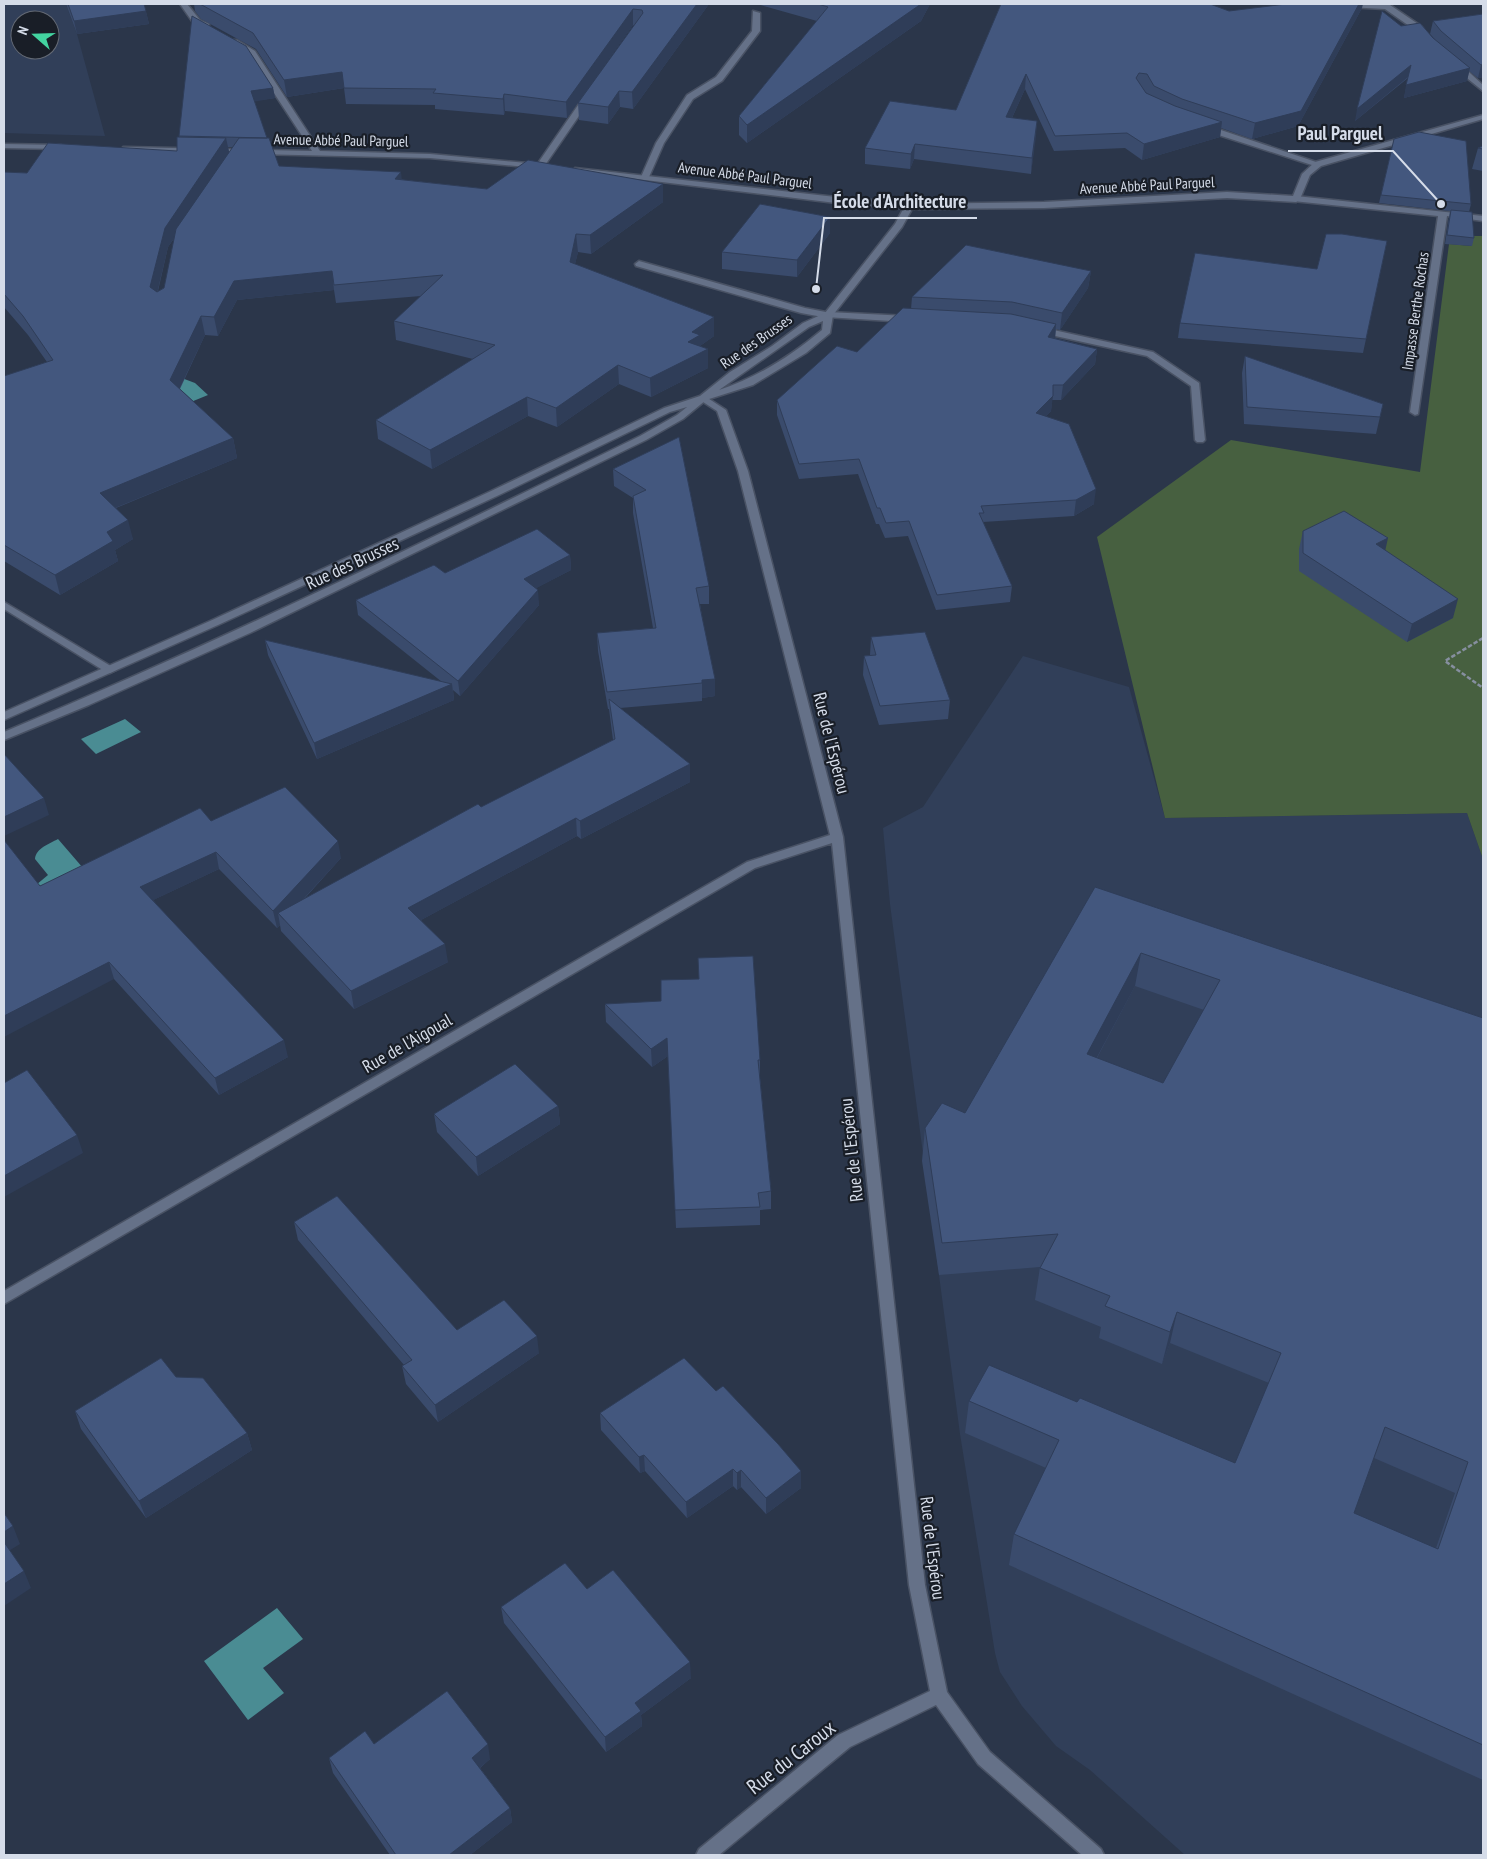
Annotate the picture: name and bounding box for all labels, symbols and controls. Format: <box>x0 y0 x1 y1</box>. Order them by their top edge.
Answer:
north arrow <box>10 10 60 60</box>
text: N <box>13 24 33 37</box>
callout: Paul Parguel <box>1288 117 1393 151</box>
text: Paul Parguel <box>1297 121 1383 145</box>
street label: Avenue Abbé Paul Parguel <box>273 129 409 151</box>
street label: Avenue Abbé Paul Parguel <box>677 157 814 193</box>
street label: Avenue Abbé Paul Parguel <box>1079 172 1215 198</box>
callout: École d'Architecture <box>824 184 977 218</box>
text: École d'Architecture <box>834 189 966 213</box>
street label: Impasse Berthe Rochas <box>1397 251 1433 371</box>
street label: Rue des Brusses <box>717 309 795 373</box>
street label: Rue des Brusses <box>302 531 402 595</box>
street label: Rue de l'Espérou <box>808 690 856 796</box>
street label: Rue de l'Aigoual <box>358 1008 457 1078</box>
street label: Rue de l'Espérou <box>834 1097 868 1203</box>
street label: Rue de l'Espérou <box>915 1495 951 1601</box>
street label: Rue du Caroux <box>741 1714 841 1800</box>

